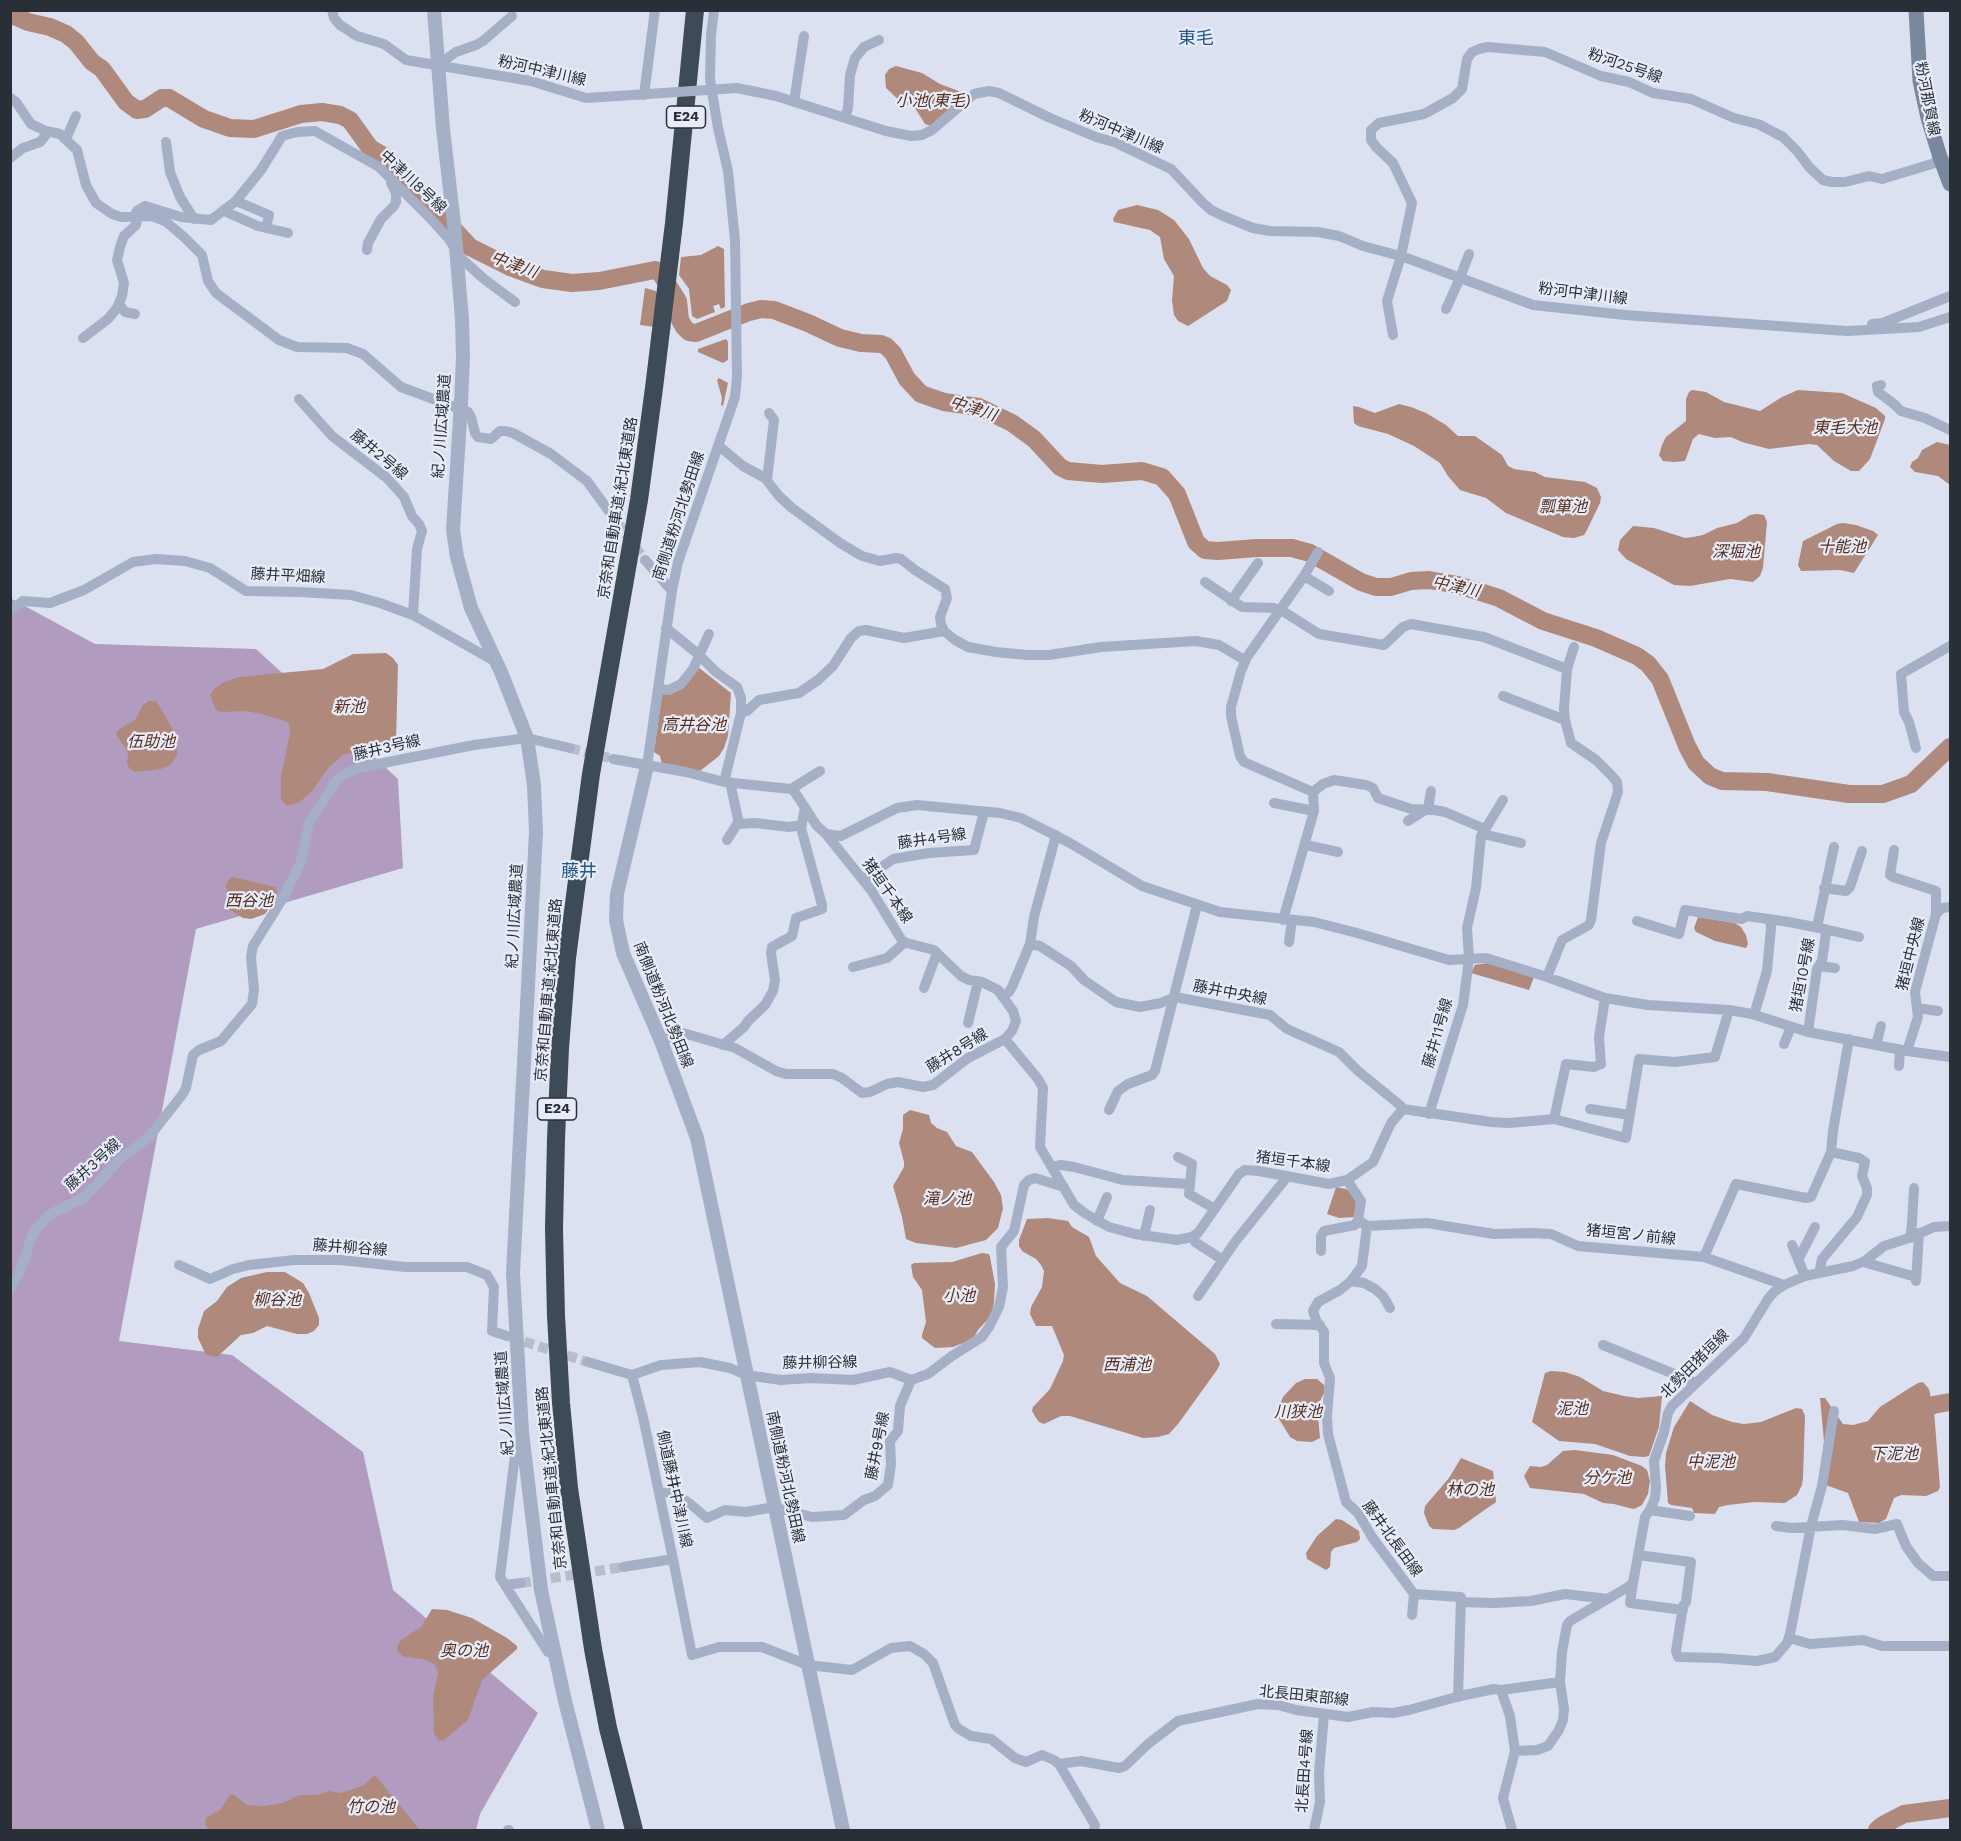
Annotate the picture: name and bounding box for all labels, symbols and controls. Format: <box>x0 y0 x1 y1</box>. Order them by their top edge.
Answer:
district label: 東毛 <box>1178 28 1214 50</box>
street label: 粉河25号線 <box>1585 45 1665 87</box>
street label: 粉河中津川線 <box>496 52 588 90</box>
street label: 粉河那賀線 <box>1911 60 1943 138</box>
water label: 小池(東毛) <box>896 91 970 111</box>
road number: E24 <box>666 106 706 128</box>
street label: 粉河中津川線 <box>1076 106 1166 158</box>
street label: 中津川8号線 <box>376 147 450 217</box>
water label: 中津川 <box>488 248 540 282</box>
street label: 粉河中津川線 <box>1537 280 1629 308</box>
street label: 紀ノ川広域農道 <box>429 373 455 479</box>
water label: 中津川 <box>947 392 999 426</box>
street label: 京奈和自動車道;紀北東道路 <box>595 416 641 600</box>
water label: 東毛大池 <box>1813 418 1877 438</box>
street label: 藤井2号線 <box>347 426 411 484</box>
street label: 南側道粉河北勢田線 <box>650 449 708 583</box>
water label: 瓢箪池 <box>1539 497 1587 517</box>
water label: 十能池 <box>1818 537 1866 557</box>
water label: 深堀池 <box>1712 542 1760 562</box>
street label: 藤井平畑線 <box>250 565 326 587</box>
water label: 中津川 <box>1431 573 1481 601</box>
water label: 新池 <box>333 697 365 717</box>
water label: 高井谷池 <box>662 715 726 735</box>
street label: 藤井3号線 <box>351 731 423 765</box>
water label: 伍助池 <box>127 732 175 752</box>
street label: 藤井4号線 <box>897 825 967 853</box>
street label: 猪垣千本線 <box>858 855 916 927</box>
district label: 藤井 <box>561 861 597 883</box>
street label: 紀ノ川広域農道 <box>503 863 527 969</box>
water label: 西谷池 <box>225 891 273 911</box>
street label: 京奈和自動車道;紀北東道路 <box>532 897 566 1083</box>
street label: 猪垣中央線 <box>1893 915 1929 993</box>
street label: 猪垣10号線 <box>1787 936 1819 1014</box>
street label: 南側道粉河北勢田線 <box>629 939 697 1071</box>
street label: 藤井中央線 <box>1191 977 1269 1009</box>
street label: 藤井11号線 <box>1419 996 1457 1070</box>
street label: 藤井8号線 <box>923 1025 991 1077</box>
road number: E24 <box>538 1098 576 1120</box>
street label: 藤井3号線 <box>61 1135 125 1195</box>
street label: 猪垣千本線 <box>1255 1148 1331 1176</box>
water label: 滝ノ池 <box>923 1189 971 1209</box>
street label: 猪垣宮ノ前線 <box>1585 1221 1677 1249</box>
street label: 藤井柳谷線 <box>312 1236 388 1260</box>
water label: 小池 <box>943 1286 975 1306</box>
water label: 柳谷池 <box>253 1290 301 1310</box>
street label: 北勢田猪垣線 <box>1657 1326 1733 1402</box>
street label: 紀ノ川広域農道 <box>492 1350 518 1456</box>
street label: 藤井柳谷線 <box>782 1353 858 1373</box>
water label: 西浦池 <box>1103 1355 1151 1375</box>
street label: 京奈和自動車道;紀北東道路 <box>533 1385 571 1571</box>
water label: 泥池 <box>1556 1399 1588 1419</box>
water label: 川狭池 <box>1274 1402 1322 1422</box>
street label: 南側道粉河北勢田線 <box>762 1409 808 1545</box>
street label: 藤井9号線 <box>863 1410 893 1482</box>
street label: 側道藤井中津川線 <box>653 1428 695 1550</box>
water label: 下泥池 <box>1870 1444 1918 1464</box>
water label: 中泥池 <box>1687 1452 1735 1472</box>
water label: 分ケ池 <box>1583 1468 1631 1488</box>
water label: 林の池 <box>1446 1480 1494 1500</box>
street label: 藤井北長田線 <box>1358 1497 1426 1581</box>
water label: 奥の池 <box>440 1641 488 1661</box>
street label: 北長田東部線 <box>1258 1682 1350 1710</box>
street label: 北長田4号線 <box>1293 1728 1317 1814</box>
water label: 竹の池 <box>347 1797 395 1817</box>

